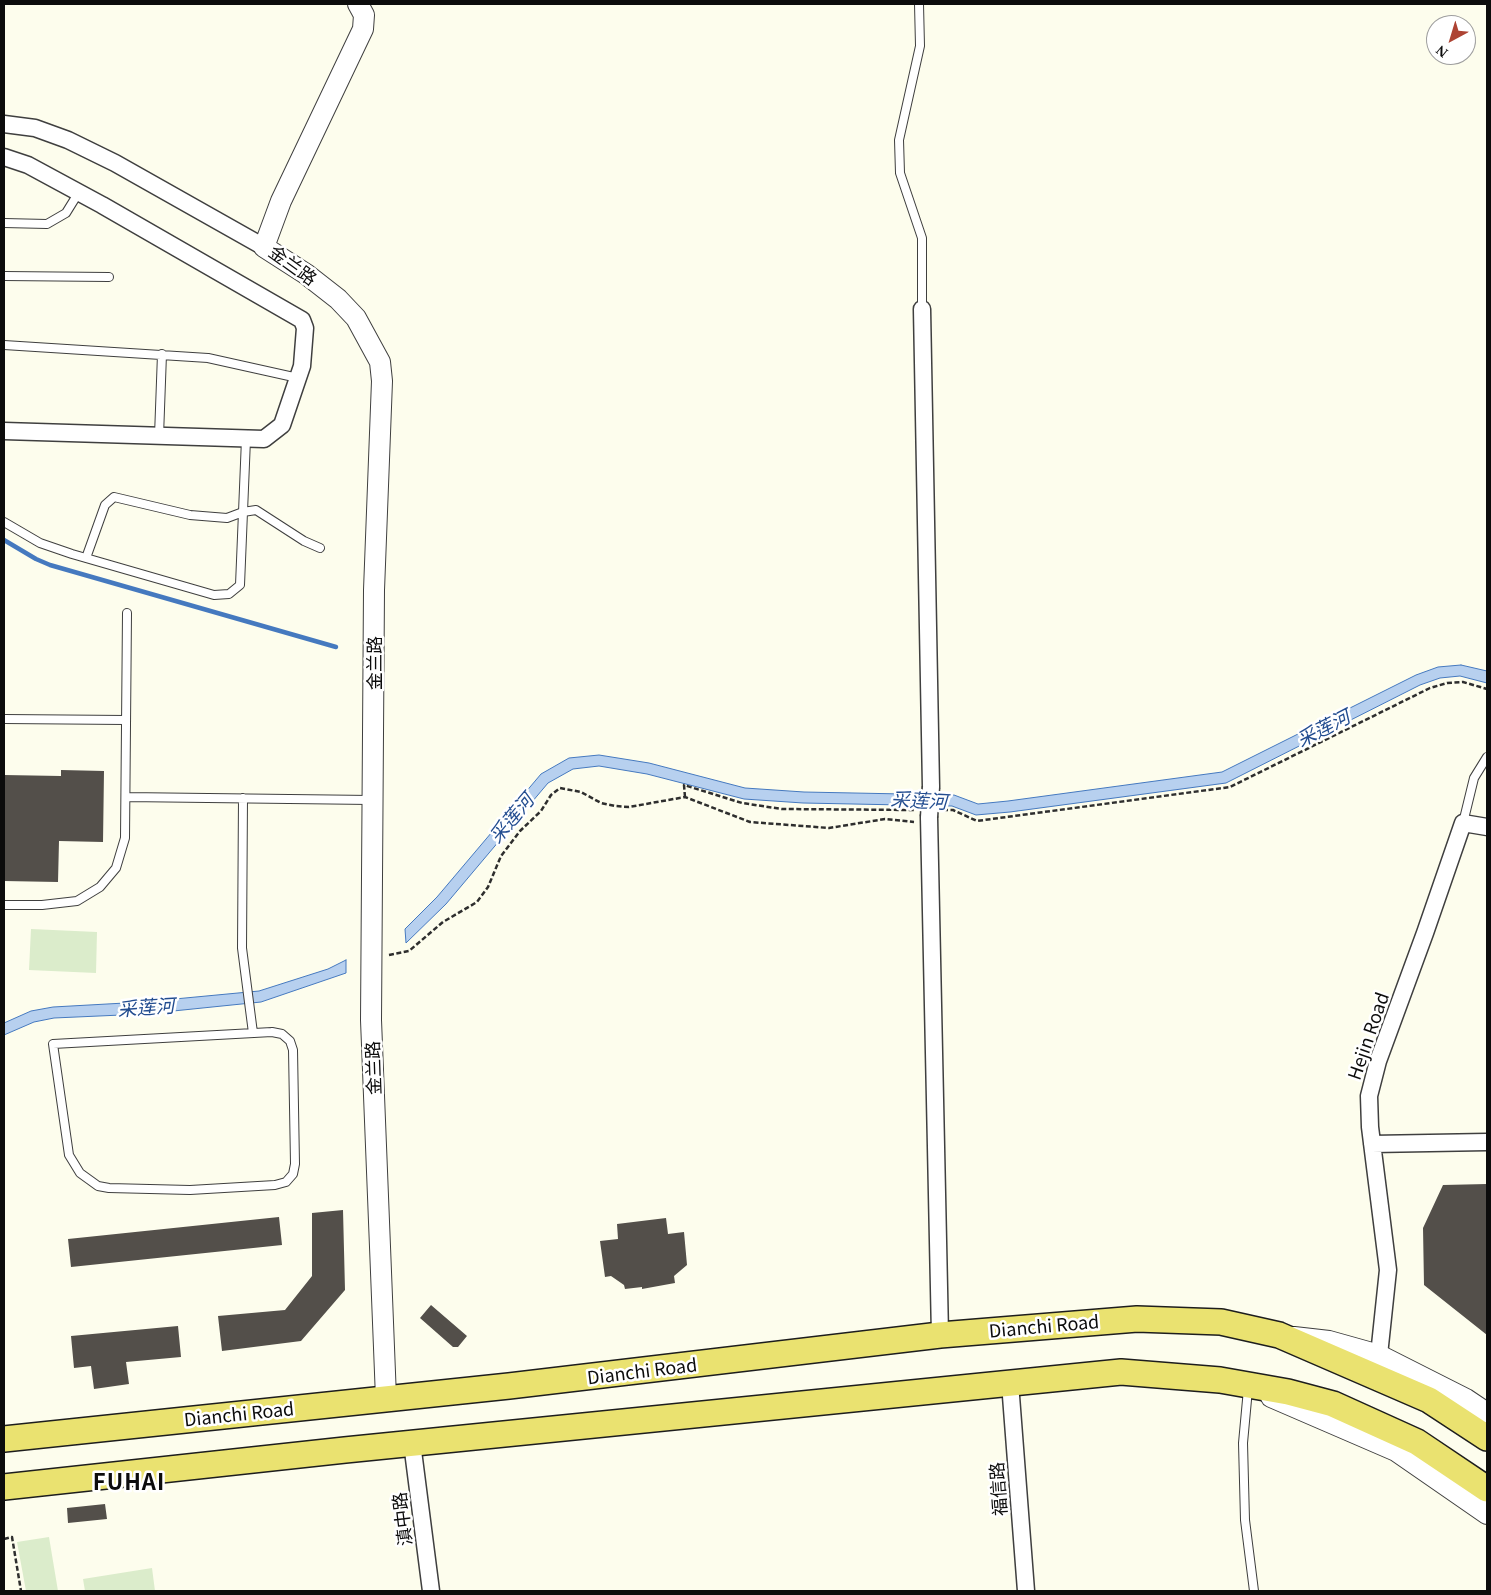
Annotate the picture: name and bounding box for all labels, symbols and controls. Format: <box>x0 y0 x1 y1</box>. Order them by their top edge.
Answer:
north arrow <box>1426 15 1476 65</box>
text: N <box>1433 42 1451 60</box>
street label: 金兰路 <box>265 240 321 290</box>
street label: 金兰路 <box>363 636 385 690</box>
water label: 采莲河 <box>1292 705 1354 751</box>
water label: 采莲河 <box>890 787 948 813</box>
water label: 采莲河 <box>484 789 538 847</box>
street label: Hejin Road <box>1343 989 1393 1083</box>
water label: 采莲河 <box>117 994 175 1020</box>
street label: 金兰路 <box>361 1041 385 1095</box>
street label: Dianchi Road <box>988 1310 1100 1342</box>
street label: Dianchi Road <box>586 1354 698 1388</box>
street label: Dianchi Road <box>183 1397 295 1431</box>
street label: 福信路 <box>985 1461 1011 1517</box>
district label: FUHAI <box>92 1469 166 1495</box>
street label: 滇中路 <box>388 1491 416 1547</box>

